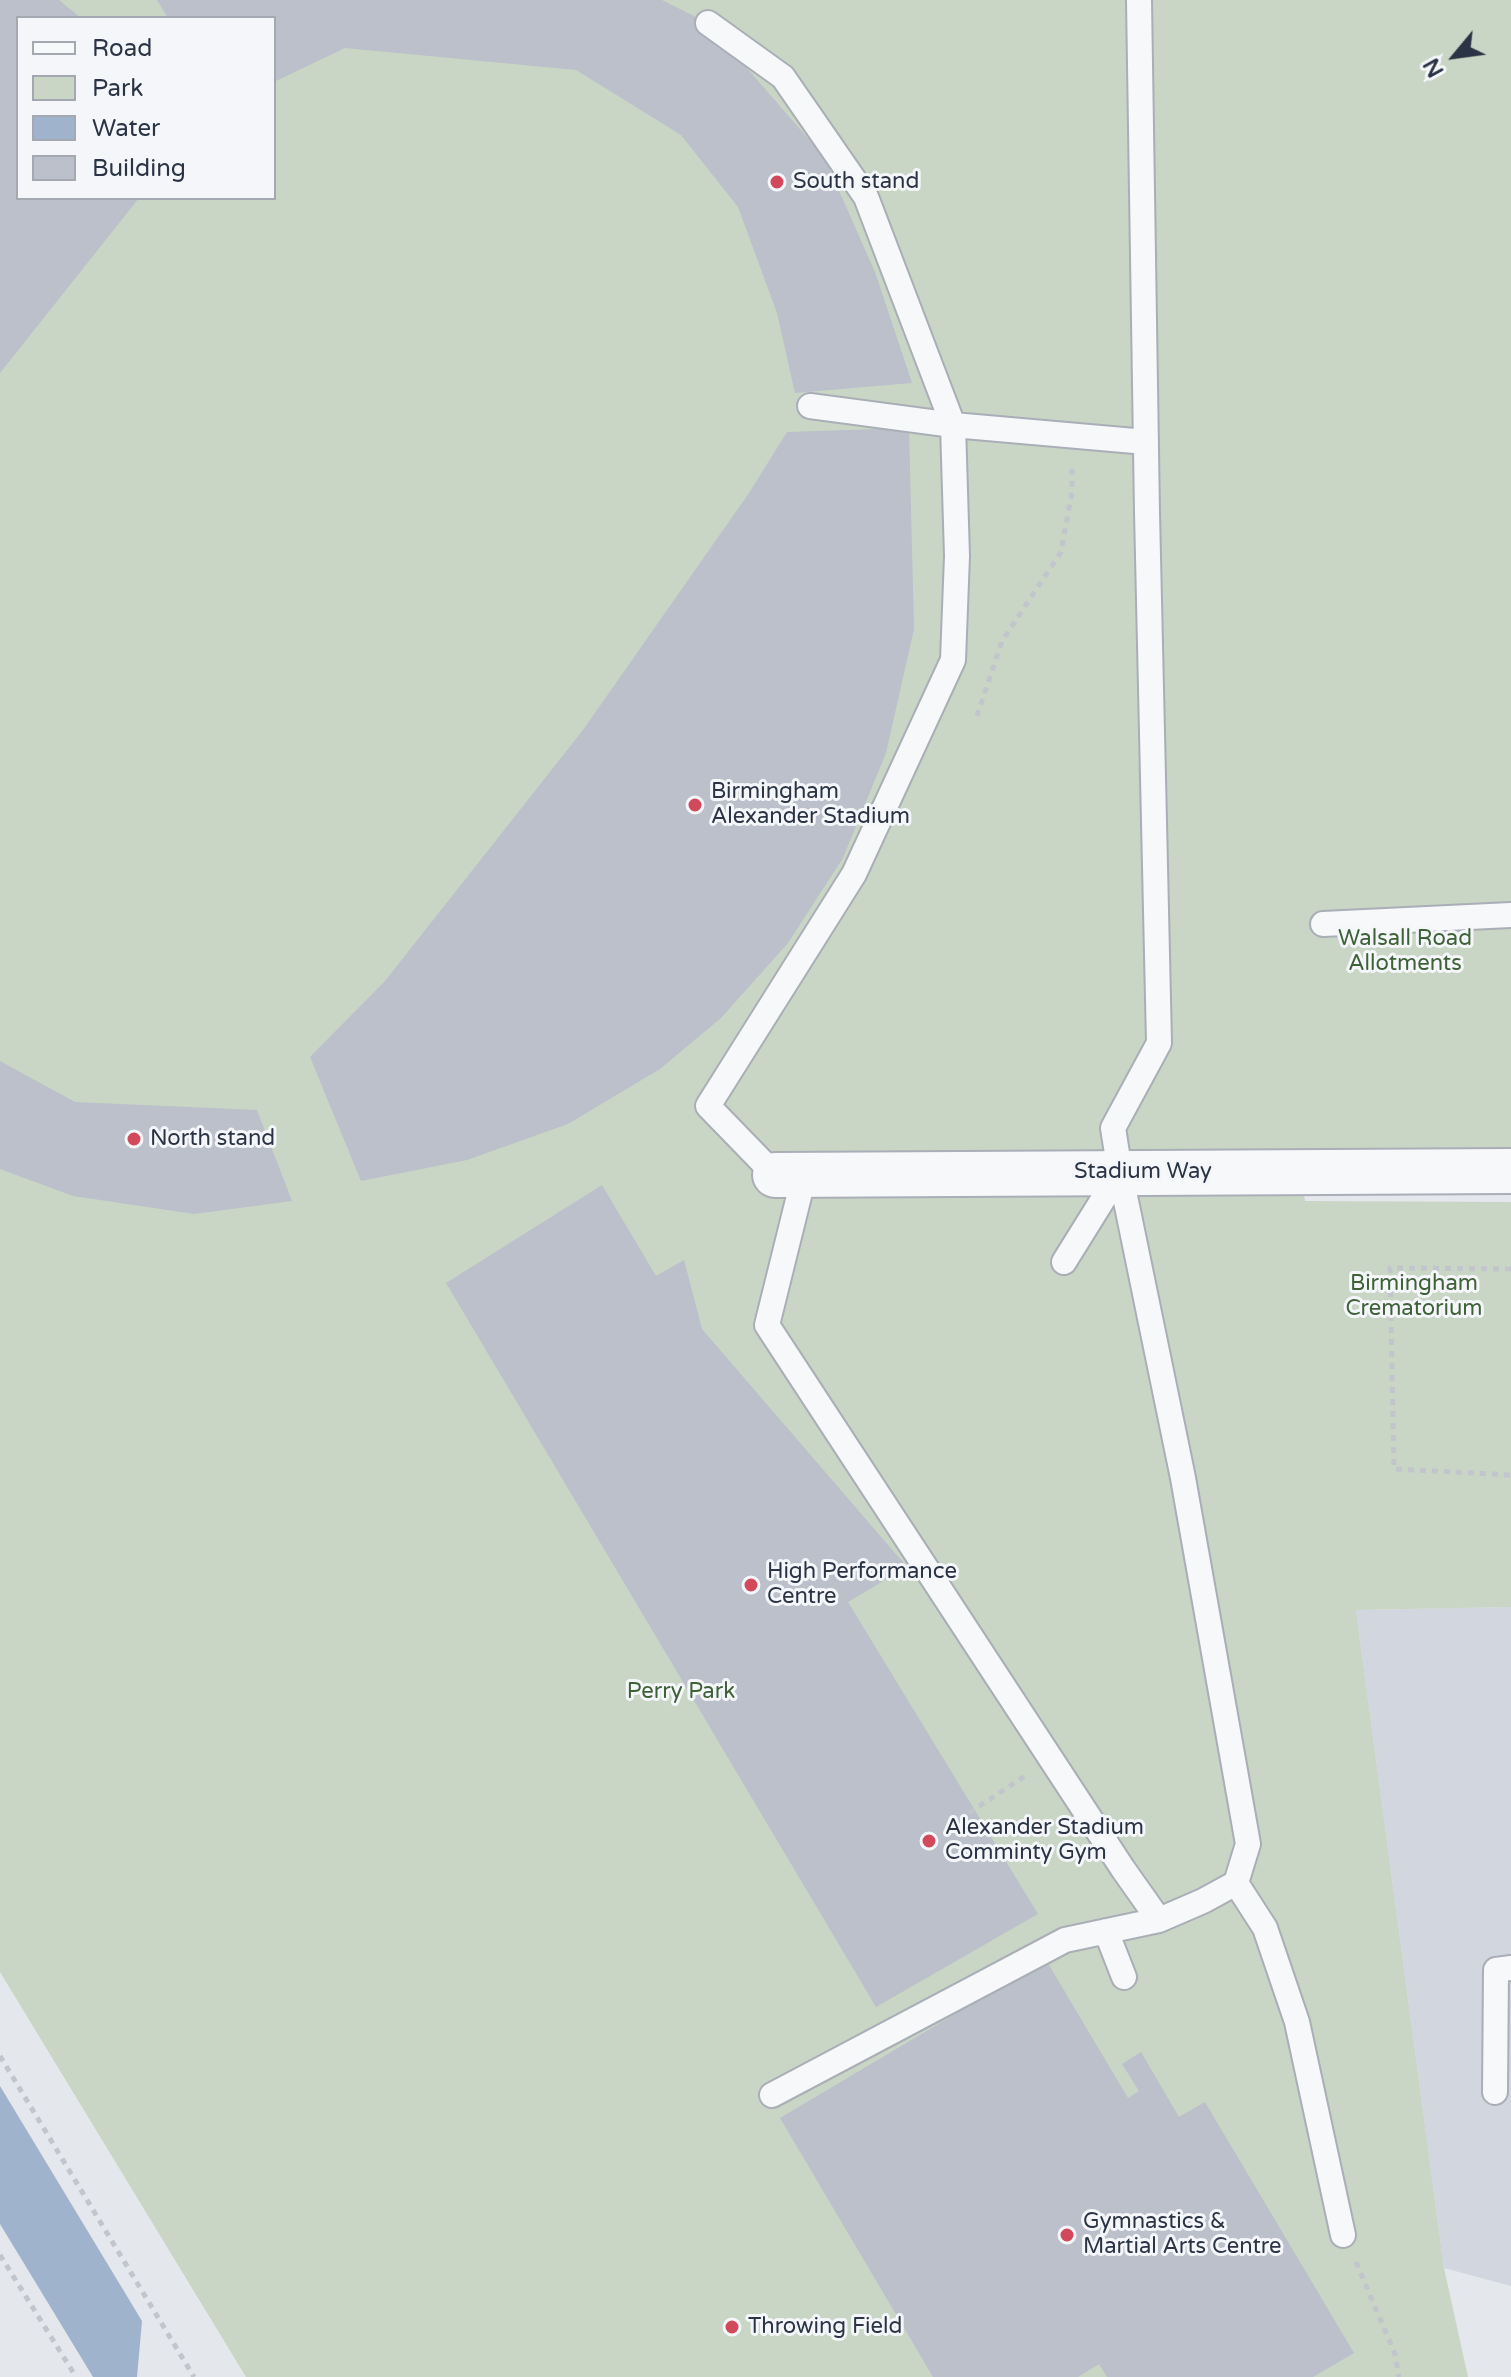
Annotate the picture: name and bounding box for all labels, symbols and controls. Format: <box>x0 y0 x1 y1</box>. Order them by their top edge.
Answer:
legend <box>16 16 276 200</box>
north arrow <box>1415 16 1495 96</box>
text: Road <box>92 34 152 63</box>
text: N <box>1418 54 1450 82</box>
text: Park <box>92 74 143 103</box>
text: Water <box>92 114 160 143</box>
text: Building <box>92 154 186 183</box>
place label: South stand <box>793 169 919 195</box>
marker: South stand <box>768 173 786 191</box>
place label: Birmingham Alexander Stadium <box>711 779 910 830</box>
marker: Birmingham Alexander Stadium <box>686 796 704 814</box>
park label: Walsall Road Allotments <box>1338 926 1472 978</box>
place label: North stand <box>150 1126 275 1152</box>
marker: North stand <box>125 1130 143 1148</box>
street label: Stadium Way <box>1074 1159 1212 1185</box>
park label: Birmingham Crematorium <box>1345 1271 1483 1322</box>
place label: High Performance Centre <box>767 1559 957 1610</box>
marker: High Performance Centre <box>742 1576 760 1594</box>
park label: Perry Park <box>627 1679 735 1705</box>
place label: Alexander Stadium Comminty Gym <box>945 1815 1144 1866</box>
marker: Alexander Stadium Comminty Gym <box>920 1832 938 1850</box>
place label: Gymnastics & Martial Arts Centre <box>1083 2209 1281 2260</box>
marker: Gymnastics & Martial Arts Centre <box>1058 2226 1076 2244</box>
place label: Throwing Field <box>748 2314 902 2340</box>
marker: Throwing Field <box>723 2318 741 2336</box>

